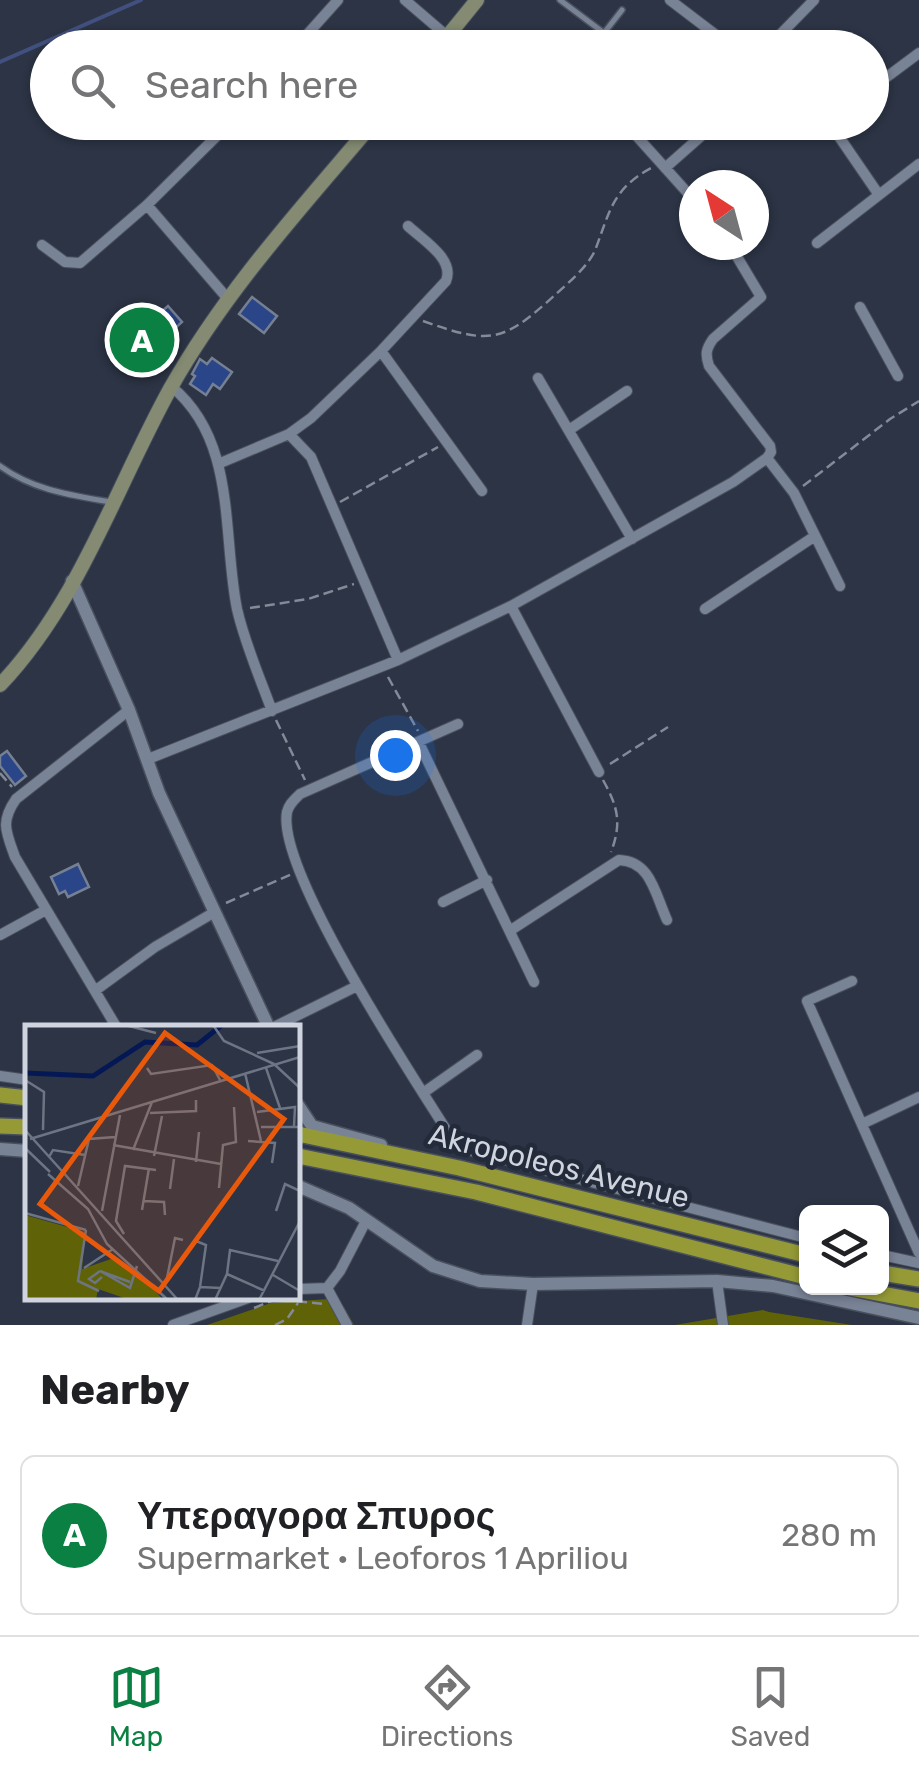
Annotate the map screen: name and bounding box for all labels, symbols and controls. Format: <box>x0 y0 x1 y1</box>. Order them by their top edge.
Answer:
search box <box>30 30 889 140</box>
icon: search <box>65 58 120 113</box>
text: Search here <box>145 62 358 108</box>
north arrow <box>679 170 769 260</box>
pin: A <box>110 302 174 378</box>
your location <box>370 730 421 781</box>
inset map <box>25 1025 300 1300</box>
street label: Akropoleos Avenue <box>425 1116 693 1216</box>
map controls <box>799 1205 889 1295</box>
button: layers <box>799 1205 889 1295</box>
text: Nearby <box>40 1365 190 1415</box>
text: Υπεραγορα Σπυρος <box>137 1493 496 1539</box>
text: A <box>63 1516 86 1554</box>
text: 280 m <box>781 1516 877 1554</box>
text: Supermarket · Leoforos 1 Apriliou <box>137 1539 629 1577</box>
tab: Map <box>109 1660 164 1753</box>
tab: Directions <box>381 1660 513 1753</box>
tab: Saved <box>730 1660 810 1753</box>

